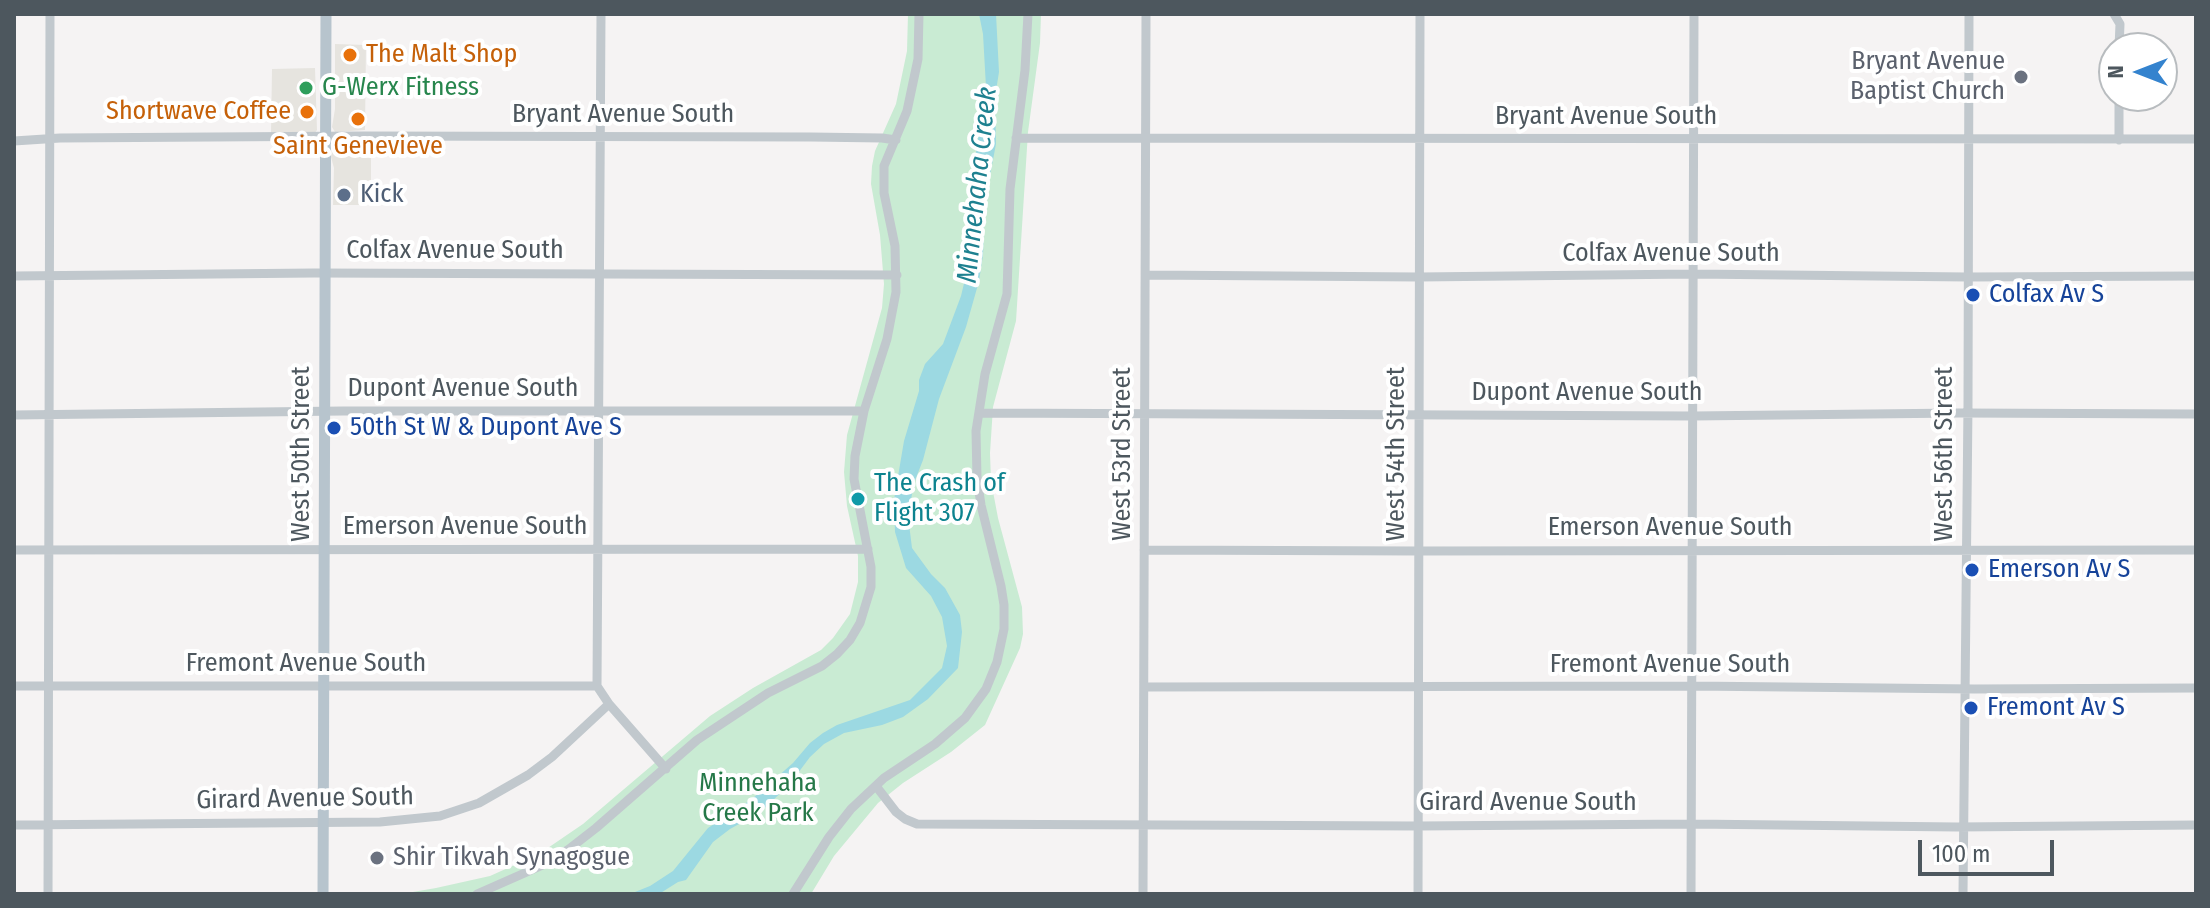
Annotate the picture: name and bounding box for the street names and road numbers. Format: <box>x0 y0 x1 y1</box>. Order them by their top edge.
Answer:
street label: Bryant Avenue South <box>512 99 734 131</box>
street label: Bryant Avenue South <box>1495 101 1717 133</box>
street label: Colfax Avenue South <box>346 235 564 267</box>
street label: Colfax Avenue South <box>1562 238 1780 270</box>
street label: West 50th Street <box>286 366 318 542</box>
street label: West 53rd Street <box>1107 367 1139 541</box>
street label: West 54th Street <box>1381 367 1413 541</box>
street label: West 56th Street <box>1929 367 1961 541</box>
street label: Dupont Avenue South <box>347 373 579 405</box>
street label: Dupont Avenue South <box>1471 377 1703 409</box>
street label: Emerson Avenue South <box>343 511 587 543</box>
street label: Emerson Avenue South <box>1548 512 1792 544</box>
street label: Fremont Avenue South <box>186 648 426 680</box>
street label: Fremont Avenue South <box>1550 649 1790 681</box>
street label: Girard Avenue South <box>196 782 414 816</box>
street label: Girard Avenue South <box>1419 787 1637 819</box>

